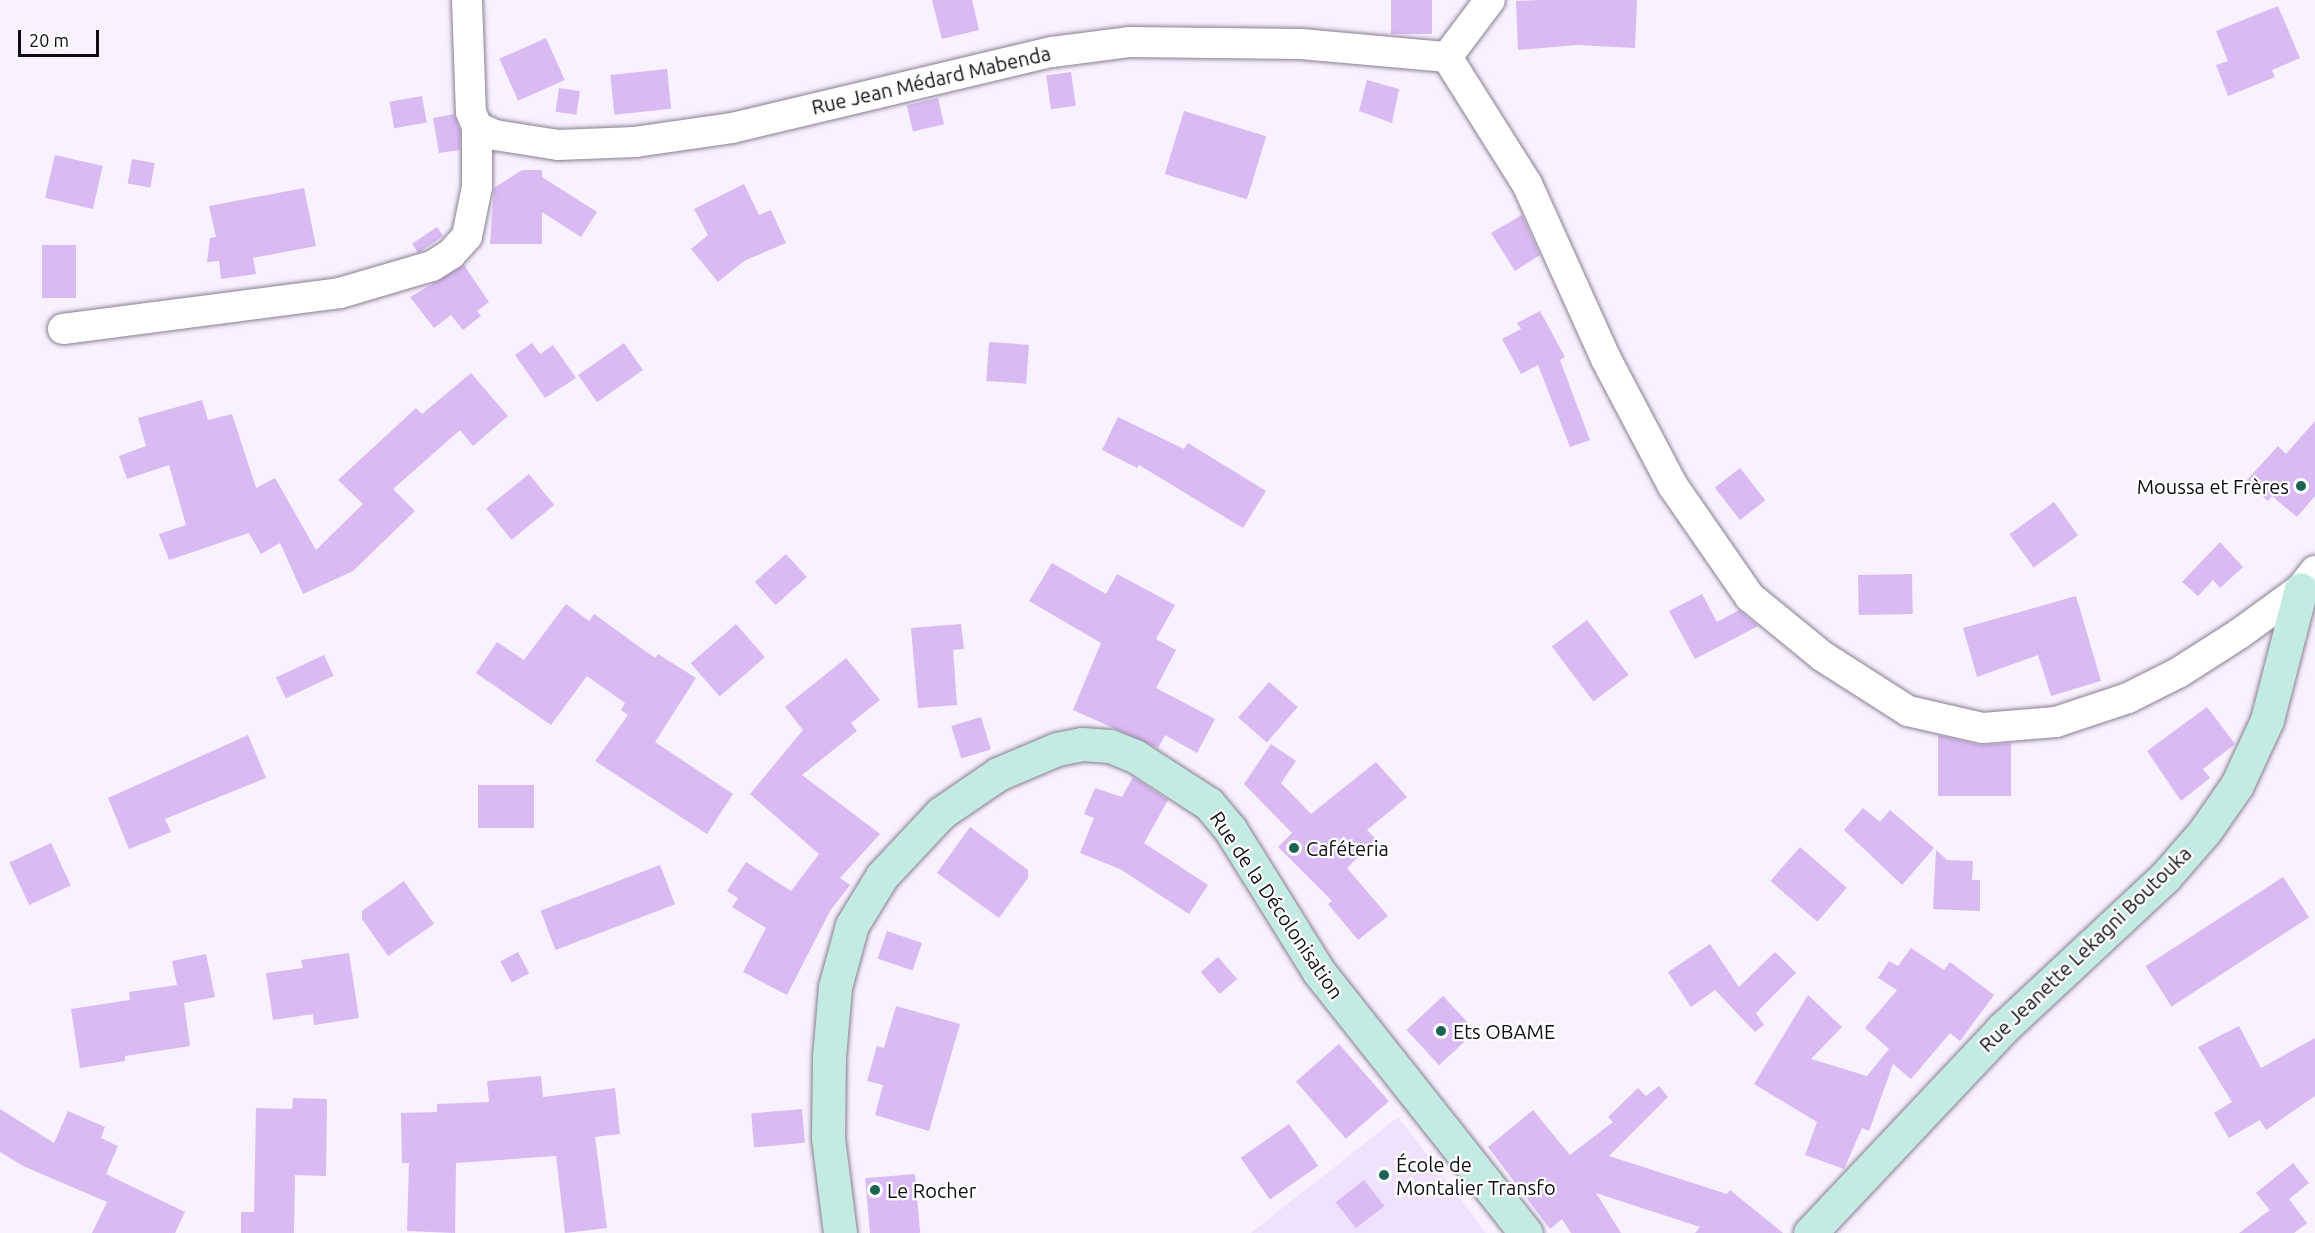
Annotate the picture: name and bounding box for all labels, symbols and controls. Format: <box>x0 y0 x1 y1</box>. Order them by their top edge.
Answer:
scale bar <box>21 18 102 56</box>
text: 20 m <box>29 30 69 50</box>
street label: Rue Jean Médard Mabenda <box>809 41 1053 119</box>
place label: Moussa et Frères <box>2137 474 2289 498</box>
marker: Moussa et Frères <box>2294 479 2308 493</box>
street label: Rue de la Décolonisation <box>1205 807 1349 1003</box>
place label: Caféteria <box>1306 836 1389 860</box>
marker: Caféteria <box>1287 841 1301 855</box>
street label: Rue Jeanette Lekagni Boutouka <box>1974 841 2196 1057</box>
place label: Ets OBAME <box>1453 1019 1555 1043</box>
marker: Ets OBAME <box>1434 1024 1448 1038</box>
place label: École de Montalier Transfo <box>1396 1152 1556 1199</box>
marker: École de Montalier Transfo <box>1377 1168 1391 1182</box>
place label: Le Rocher <box>887 1178 976 1202</box>
marker: Le Rocher <box>868 1183 882 1197</box>

